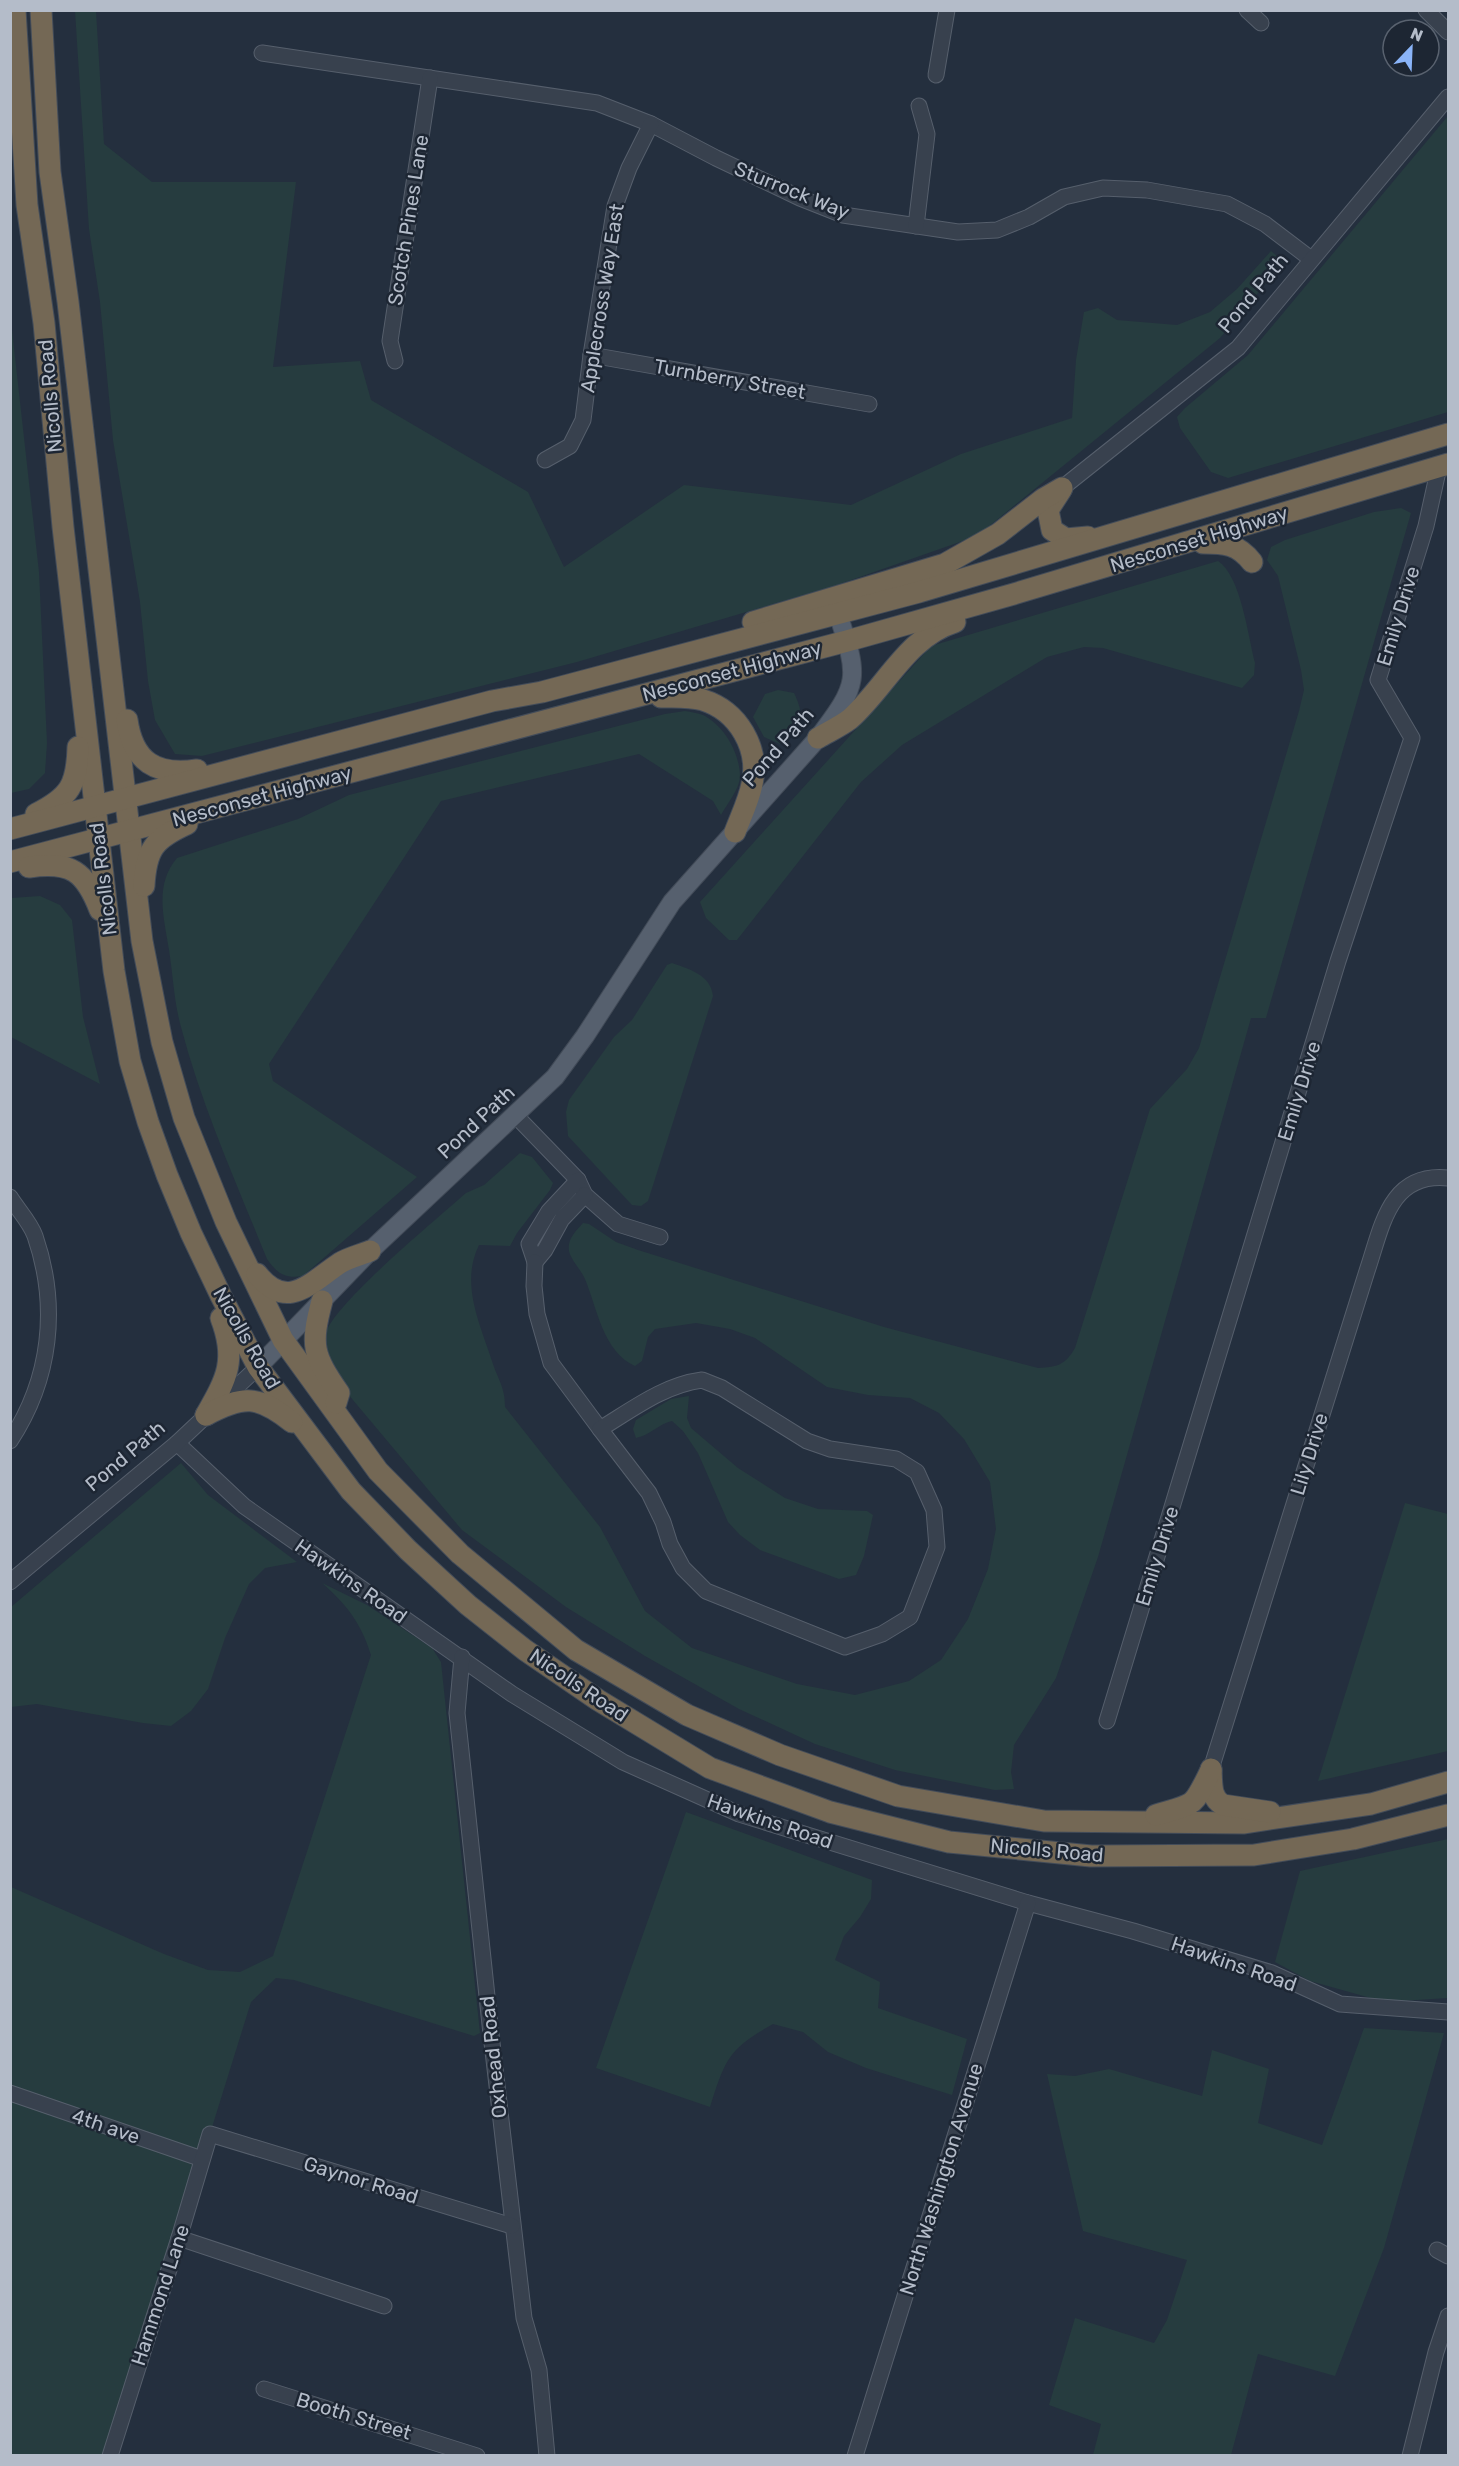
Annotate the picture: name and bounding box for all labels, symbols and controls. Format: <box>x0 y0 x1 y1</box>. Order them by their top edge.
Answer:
north arrow <box>1381 18 1441 78</box>
text: N <box>1408 24 1426 46</box>
street label: Scotch Pines Lane <box>383 133 433 307</box>
street label: Sturrock Way <box>731 156 853 224</box>
street label: Applecross Way East <box>575 202 629 394</box>
street label: Pond Path <box>1213 248 1293 338</box>
street label: Nicolls Road <box>33 338 67 454</box>
street label: Turnberry Street <box>652 354 808 404</box>
street label: Nesconset Highway <box>1107 501 1291 577</box>
street label: Emily Drive <box>1371 563 1425 669</box>
street label: Nesconset Highway <box>640 636 824 706</box>
street label: Pond Path <box>737 703 819 791</box>
street label: Nesconset Highway <box>170 761 354 831</box>
street label: Nicolls Road <box>84 821 122 937</box>
street label: Emily Drive <box>1272 1038 1326 1144</box>
street label: Pond Path <box>432 1080 520 1164</box>
street label: Nicolls Road <box>208 1283 286 1393</box>
street label: Lily Drive <box>1285 1410 1333 1498</box>
street label: Pond Path <box>80 1416 170 1496</box>
street label: Emily Drive <box>1130 1503 1184 1609</box>
street label: Hawkins Road <box>290 1534 412 1628</box>
street label: Nicolls Road <box>525 1643 633 1727</box>
street label: Hawkins Road <box>704 1788 836 1854</box>
street label: Nicolls Road <box>989 1833 1105 1867</box>
street label: Hawkins Road <box>1168 1931 1300 1997</box>
street label: Oxhead Road <box>475 1995 511 2119</box>
street label: North Washington Avenue <box>894 2060 988 2298</box>
street label: 4th ave <box>69 2103 143 2149</box>
street label: Gaynor Road <box>301 2151 421 2209</box>
street label: Hammond Lane <box>126 2221 194 2369</box>
street label: Booth Street <box>294 2387 415 2445</box>

